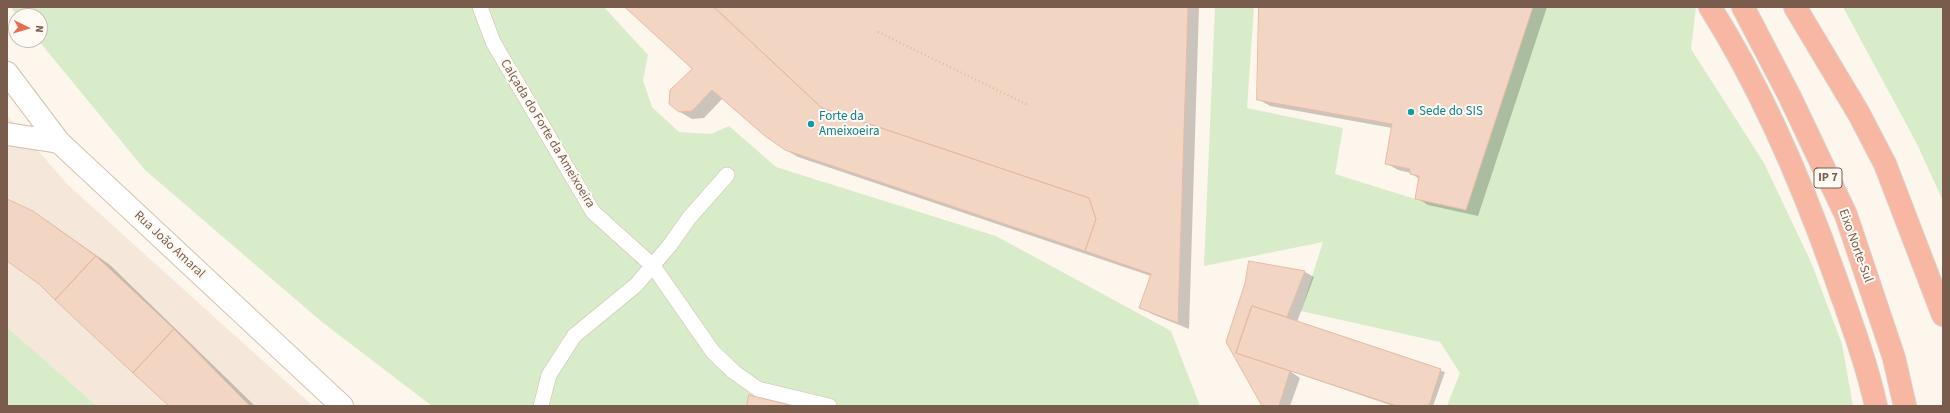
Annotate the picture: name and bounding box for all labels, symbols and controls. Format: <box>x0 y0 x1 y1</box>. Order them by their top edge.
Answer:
north arrow <box>8 8 48 48</box>
text: N <box>32 25 47 33</box>
street label: Calçada do Forte da Ameixoeira <box>496 57 598 211</box>
place label: Sede do SIS <box>1419 104 1483 120</box>
marker: Sede do SIS <box>1406 107 1416 117</box>
place label: Forte da Ameixoeira <box>819 109 880 140</box>
marker: Forte da Ameixoeira <box>806 119 816 129</box>
road number: IP 7 <box>1814 168 1842 188</box>
street label: Eixo Norte-Sul <box>1834 207 1876 285</box>
street label: Rua João Amaral <box>130 208 208 282</box>

